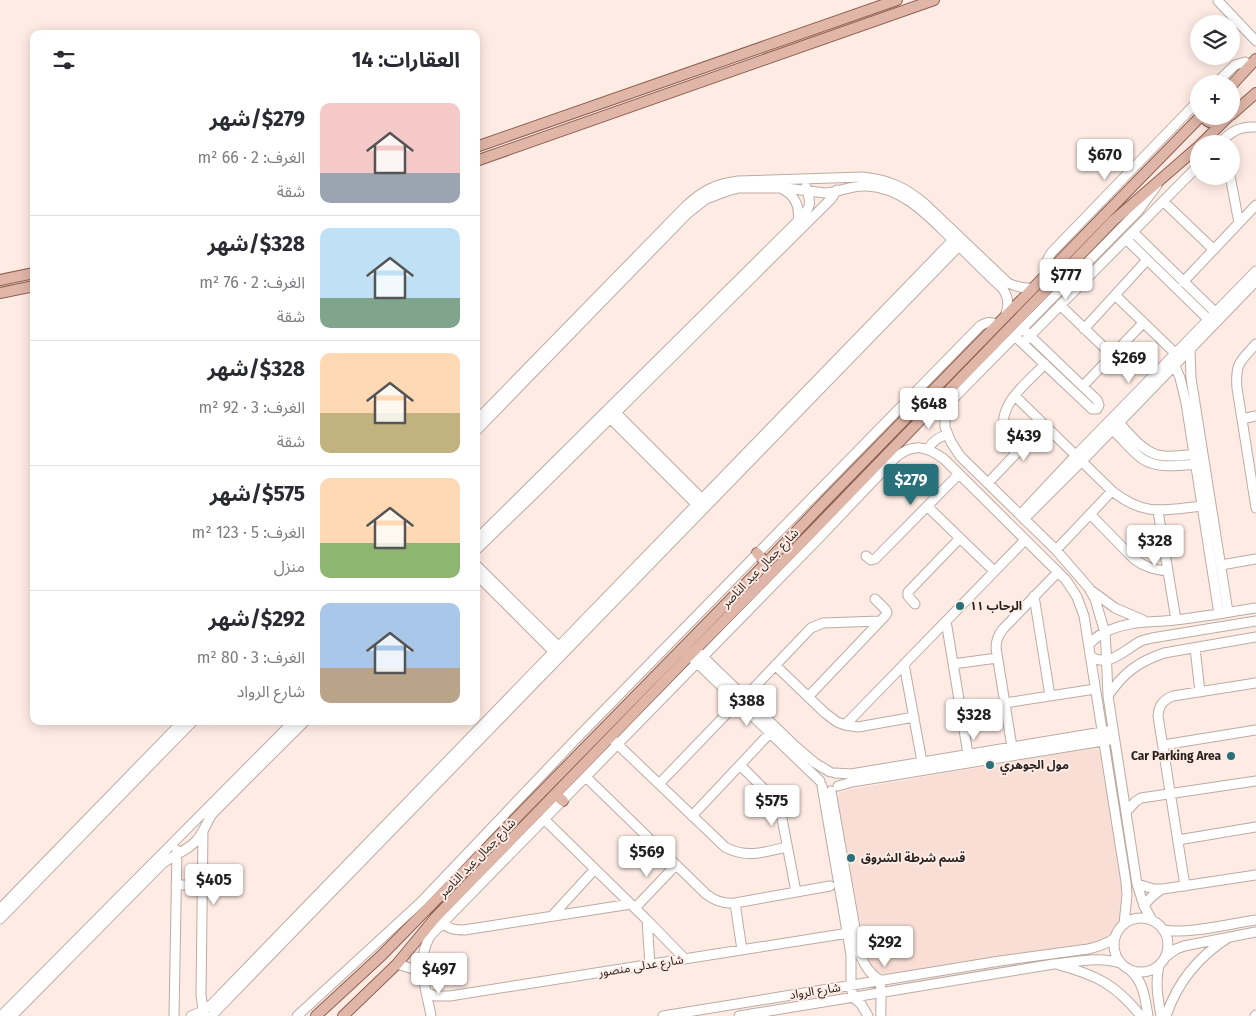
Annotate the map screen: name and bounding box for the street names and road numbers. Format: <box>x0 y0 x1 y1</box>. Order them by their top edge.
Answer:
street label: شارع جمال عبد الناصر <box>718 526 803 613</box>
street label: شارع جمال عبد الناصر <box>435 816 520 903</box>
street label: شارع عدلى منصور <box>596 952 685 982</box>
street label: شارع الرواد <box>789 980 842 1004</box>

